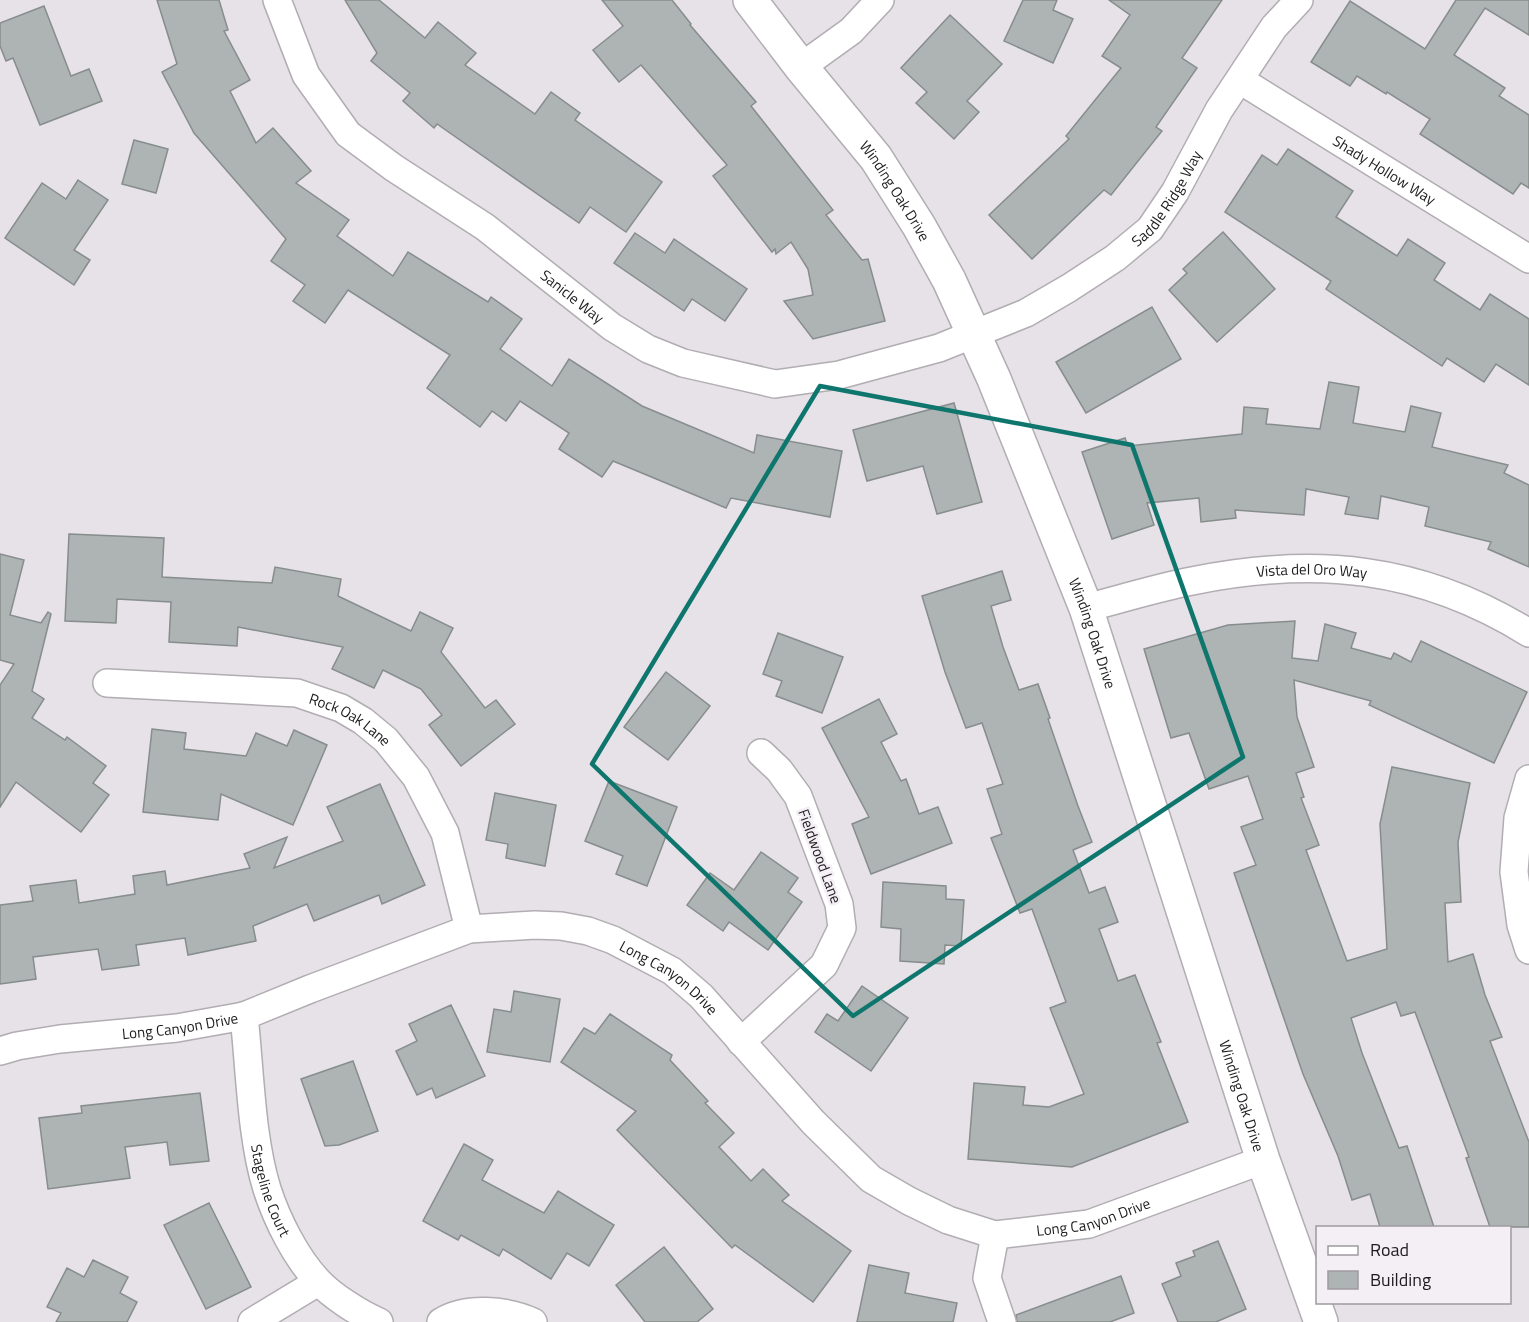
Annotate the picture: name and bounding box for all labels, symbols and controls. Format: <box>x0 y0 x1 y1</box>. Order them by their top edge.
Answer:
street label: Shady Hollow Way <box>1329 129 1441 210</box>
street label: Winding Oak Drive <box>854 135 936 245</box>
street label: Saddle Ridge Way <box>1126 146 1207 252</box>
street label: Sanicle Way <box>536 264 609 328</box>
street label: Vista del Oro Way <box>1255 557 1369 584</box>
street label: Winding Oak Drive <box>1063 574 1123 691</box>
street label: Rock Oak Lane <box>306 686 397 750</box>
street label: Fieldwood Lane <box>792 806 848 906</box>
street label: Long Canyon Drive <box>616 934 724 1020</box>
street label: Long Canyon Drive <box>121 1006 240 1045</box>
street label: Winding Oak Drive <box>1214 1037 1271 1154</box>
street label: Stageline Court <box>246 1142 297 1241</box>
street label: Long Canyon Drive <box>1035 1191 1153 1242</box>
legend <box>1316 1226 1511 1304</box>
text: Road <box>1370 1236 1409 1263</box>
text: Building <box>1370 1266 1431 1293</box>

